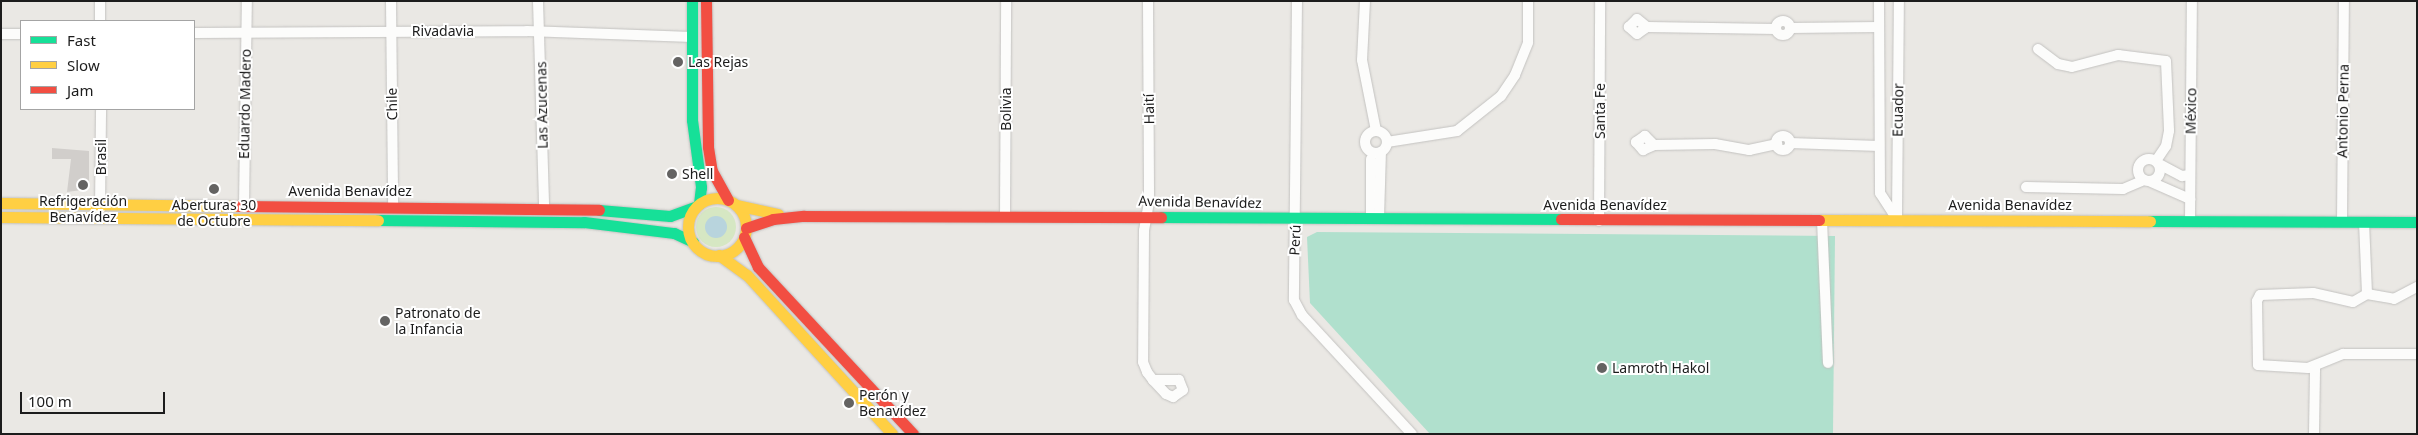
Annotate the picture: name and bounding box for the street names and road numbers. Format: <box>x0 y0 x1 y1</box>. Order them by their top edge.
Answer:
street label: Rivadavia <box>412 23 474 39</box>
street label: Eduardo Madero <box>236 49 254 159</box>
street label: Las Azucenas <box>533 61 551 149</box>
street label: Antonio Perna <box>2334 64 2352 158</box>
street label: Santa Fe <box>1592 83 1608 139</box>
street label: Ecuador <box>1889 83 1907 137</box>
street label: Bolivia <box>998 87 1014 131</box>
street label: Chile <box>383 88 401 120</box>
street label: México <box>2182 88 2200 134</box>
street label: Haití <box>1140 94 1158 124</box>
street label: Brasil <box>93 139 109 175</box>
street label: Avenida Benavídez <box>288 183 412 199</box>
street label: Avenida Benavídez <box>1138 193 1262 211</box>
street label: Avenida Benavídez <box>1543 197 1667 213</box>
street label: Avenida Benavídez <box>1948 197 2072 213</box>
street label: Perú <box>1286 224 1304 256</box>

